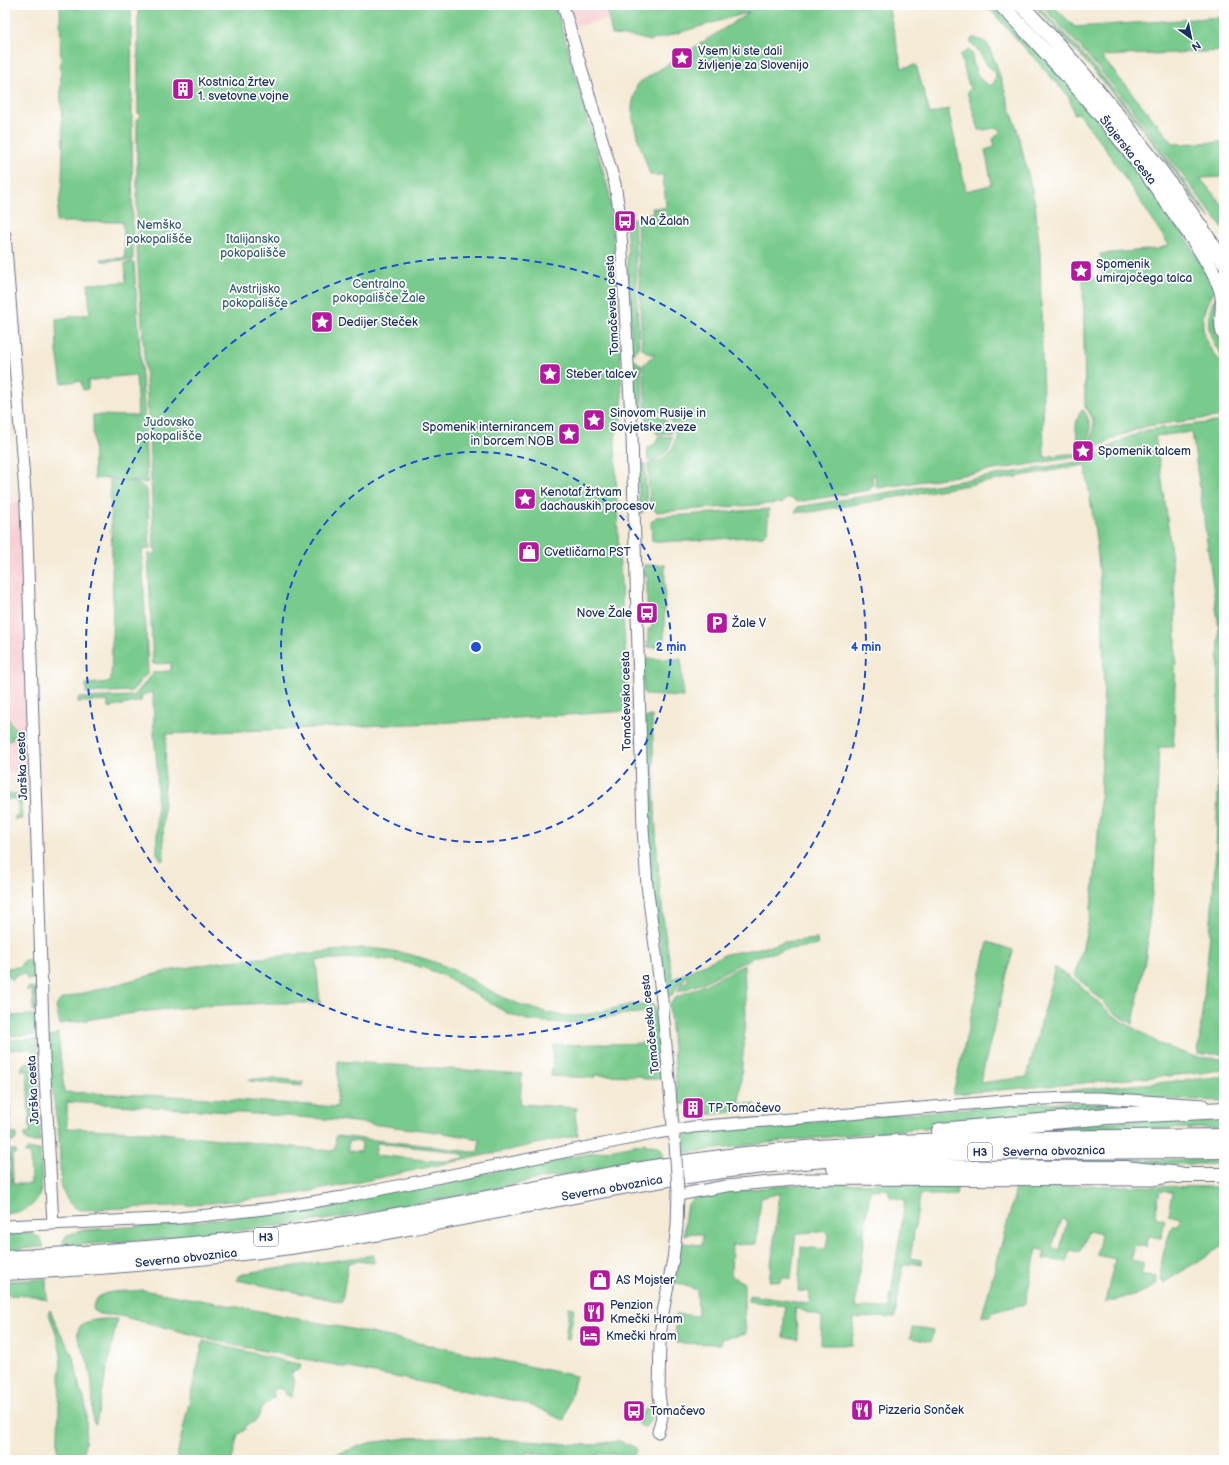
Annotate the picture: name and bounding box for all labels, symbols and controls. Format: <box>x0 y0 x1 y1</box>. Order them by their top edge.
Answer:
north arrow <box>1171 18 1211 58</box>
text: N <box>1189 38 1203 54</box>
place label: Vsem ki ste dali življenje za Slovenijo <box>697 44 809 73</box>
place icon: Vsem ki ste dali življenje za Slovenijo <box>669 45 695 71</box>
place label: Kostnica žrtev 1. svetovne vojne <box>198 75 289 104</box>
building icon: Kostnica žrtev 1. svetovne vojne <box>170 76 196 102</box>
street label: Štajerska cesta <box>1096 112 1160 188</box>
bus stop icon: Na Žalah <box>612 208 638 234</box>
place label: Na Žalah <box>640 213 690 229</box>
park label: Nemško pokopališče <box>126 218 192 247</box>
park label: Italijansko pokopališče <box>220 232 286 261</box>
street label: Tomačevska cesta <box>602 254 623 355</box>
place label: Spomenik umirajočega talca <box>1096 257 1193 286</box>
place icon: Spomenik umirajočega talca <box>1068 258 1094 284</box>
park label: Centralno pokopališče Žale <box>333 277 425 306</box>
park label: Avstrijsko pokopališče <box>222 282 288 311</box>
place icon: Dedijer Steček <box>309 309 335 335</box>
place label: Dedijer Steček <box>338 315 418 330</box>
place icon: Steber talcev <box>537 361 563 387</box>
place label: Steber talcev <box>566 367 637 382</box>
place label: Sinovom Rusije in Sovjetske zveze <box>610 406 706 435</box>
place icon: Sinovom Rusije in Sovjetske zveze <box>581 407 607 433</box>
park label: Judovsko pokopališče <box>136 415 202 444</box>
place label: Spomenik internirancem in borcem NOB <box>422 420 554 449</box>
place icon: Spomenik internirancem in borcem NOB <box>556 421 582 447</box>
place icon: Spomenik talcem <box>1070 438 1096 464</box>
place label: Spomenik talcem <box>1098 444 1191 459</box>
place label: Kenotaf žrtvam dachauskih procesov <box>540 485 655 514</box>
place icon: Kenotaf žrtvam dachauskih procesov <box>512 486 538 512</box>
shop icon: Cvetličarna PST <box>516 539 542 565</box>
place label: Cvetličarna PST <box>544 545 631 560</box>
bus stop icon: Nove Žale <box>634 600 660 626</box>
place label: Nove Žale <box>576 605 632 621</box>
parking icon: Žale V <box>704 610 730 636</box>
place label: Žale V <box>731 615 767 631</box>
centre of rings <box>469 640 483 654</box>
text: 2 min <box>656 640 686 655</box>
text: 4 min <box>851 640 881 655</box>
street label: Tomačevska cesta <box>618 651 635 751</box>
street label: Jarška cesta <box>14 731 31 801</box>
street label: Tomačevska cesta <box>638 973 663 1074</box>
street label: Jarška cesta <box>24 1055 43 1125</box>
building icon: TP Tomačevo <box>680 1095 706 1121</box>
place label: TP Tomačevo <box>708 1101 781 1116</box>
road number: H3 <box>968 1143 992 1161</box>
street label: Severna obvoznica <box>1003 1143 1106 1160</box>
street label: Severna obvoznica <box>560 1172 664 1205</box>
road number: H3 <box>254 1228 278 1246</box>
street label: Severna obvoznica <box>134 1246 238 1271</box>
shop icon: AS Mojster <box>587 1267 613 1293</box>
place label: AS Mojster <box>616 1273 675 1288</box>
place label: Penzion Kmečki Hram <box>610 1298 683 1327</box>
restaurant icon: Penzion Kmečki Hram <box>581 1299 607 1325</box>
hotel icon: Kmečki hram <box>577 1323 603 1349</box>
place label: Kmečki hram <box>606 1329 677 1344</box>
restaurant icon: Pizzeria Sonček <box>849 1397 875 1423</box>
bus stop icon: Tomačevo <box>621 1398 647 1424</box>
place label: Pizzeria Sonček <box>878 1403 964 1418</box>
place label: Tomačevo <box>650 1404 706 1419</box>

